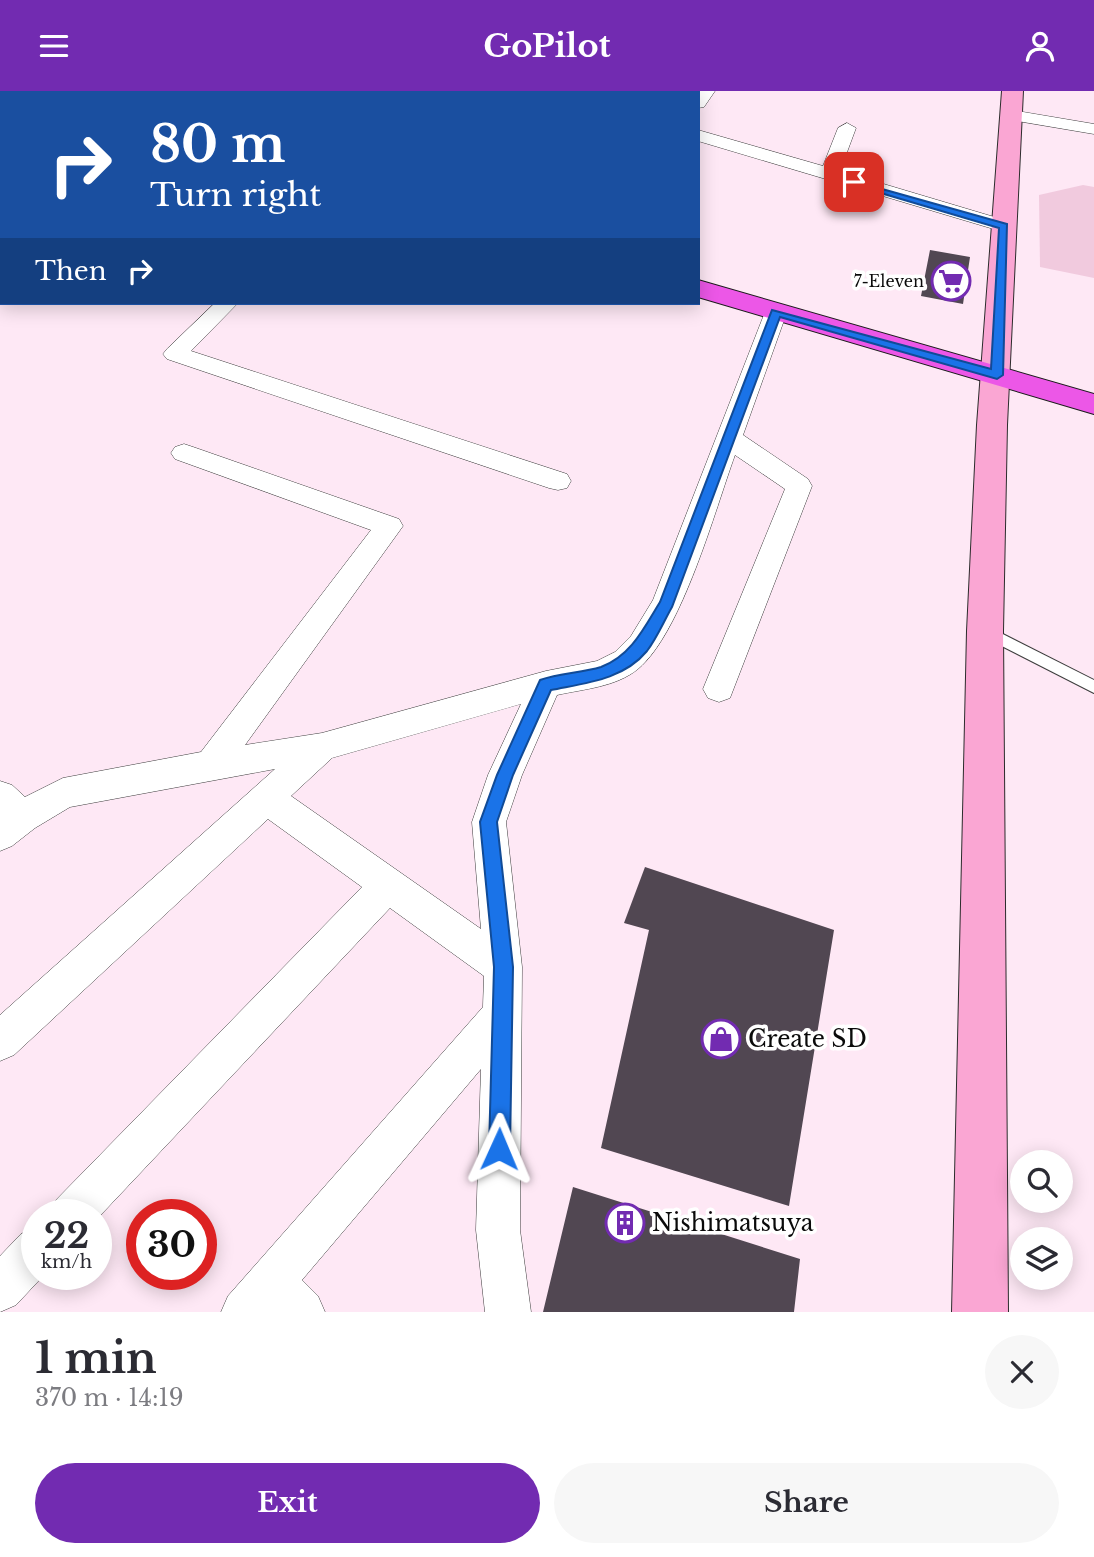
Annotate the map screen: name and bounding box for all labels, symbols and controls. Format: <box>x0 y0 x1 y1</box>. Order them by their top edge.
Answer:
text: GoPilot <box>483 26 611 66</box>
icon: menu <box>35 27 73 65</box>
icon: person <box>1021 27 1059 65</box>
text: 80 m <box>150 114 285 175</box>
icon: right <box>35 119 126 210</box>
pin <box>824 152 884 212</box>
icon: arrive <box>835 163 873 201</box>
text: Turn right <box>150 175 321 215</box>
icon: right <box>121 252 159 290</box>
text: Then <box>35 255 107 287</box>
supermarket icon: 7-Eleven <box>930 260 972 302</box>
place label: 7-Eleven <box>854 271 924 291</box>
shop icon: Create SD <box>700 1018 742 1060</box>
place label: Create SD <box>748 1025 867 1053</box>
position arrow <box>462 1112 536 1186</box>
map controls <box>1010 1150 1073 1290</box>
button: search <box>1010 1150 1073 1213</box>
speed limit sign: 30 <box>126 1199 217 1290</box>
building icon: Nishimatsuya <box>604 1202 646 1244</box>
place label: Nishimatsuya <box>652 1209 814 1237</box>
text: 22 <box>44 1214 89 1257</box>
button: layers <box>1010 1227 1073 1290</box>
text: km/h <box>41 1251 92 1273</box>
text: 1 min <box>35 1332 157 1384</box>
button: close <box>985 1335 1059 1409</box>
text: 370 m · 14:19 <box>35 1384 184 1412</box>
button: Exit <box>35 1463 540 1543</box>
button: Share <box>554 1463 1059 1543</box>

